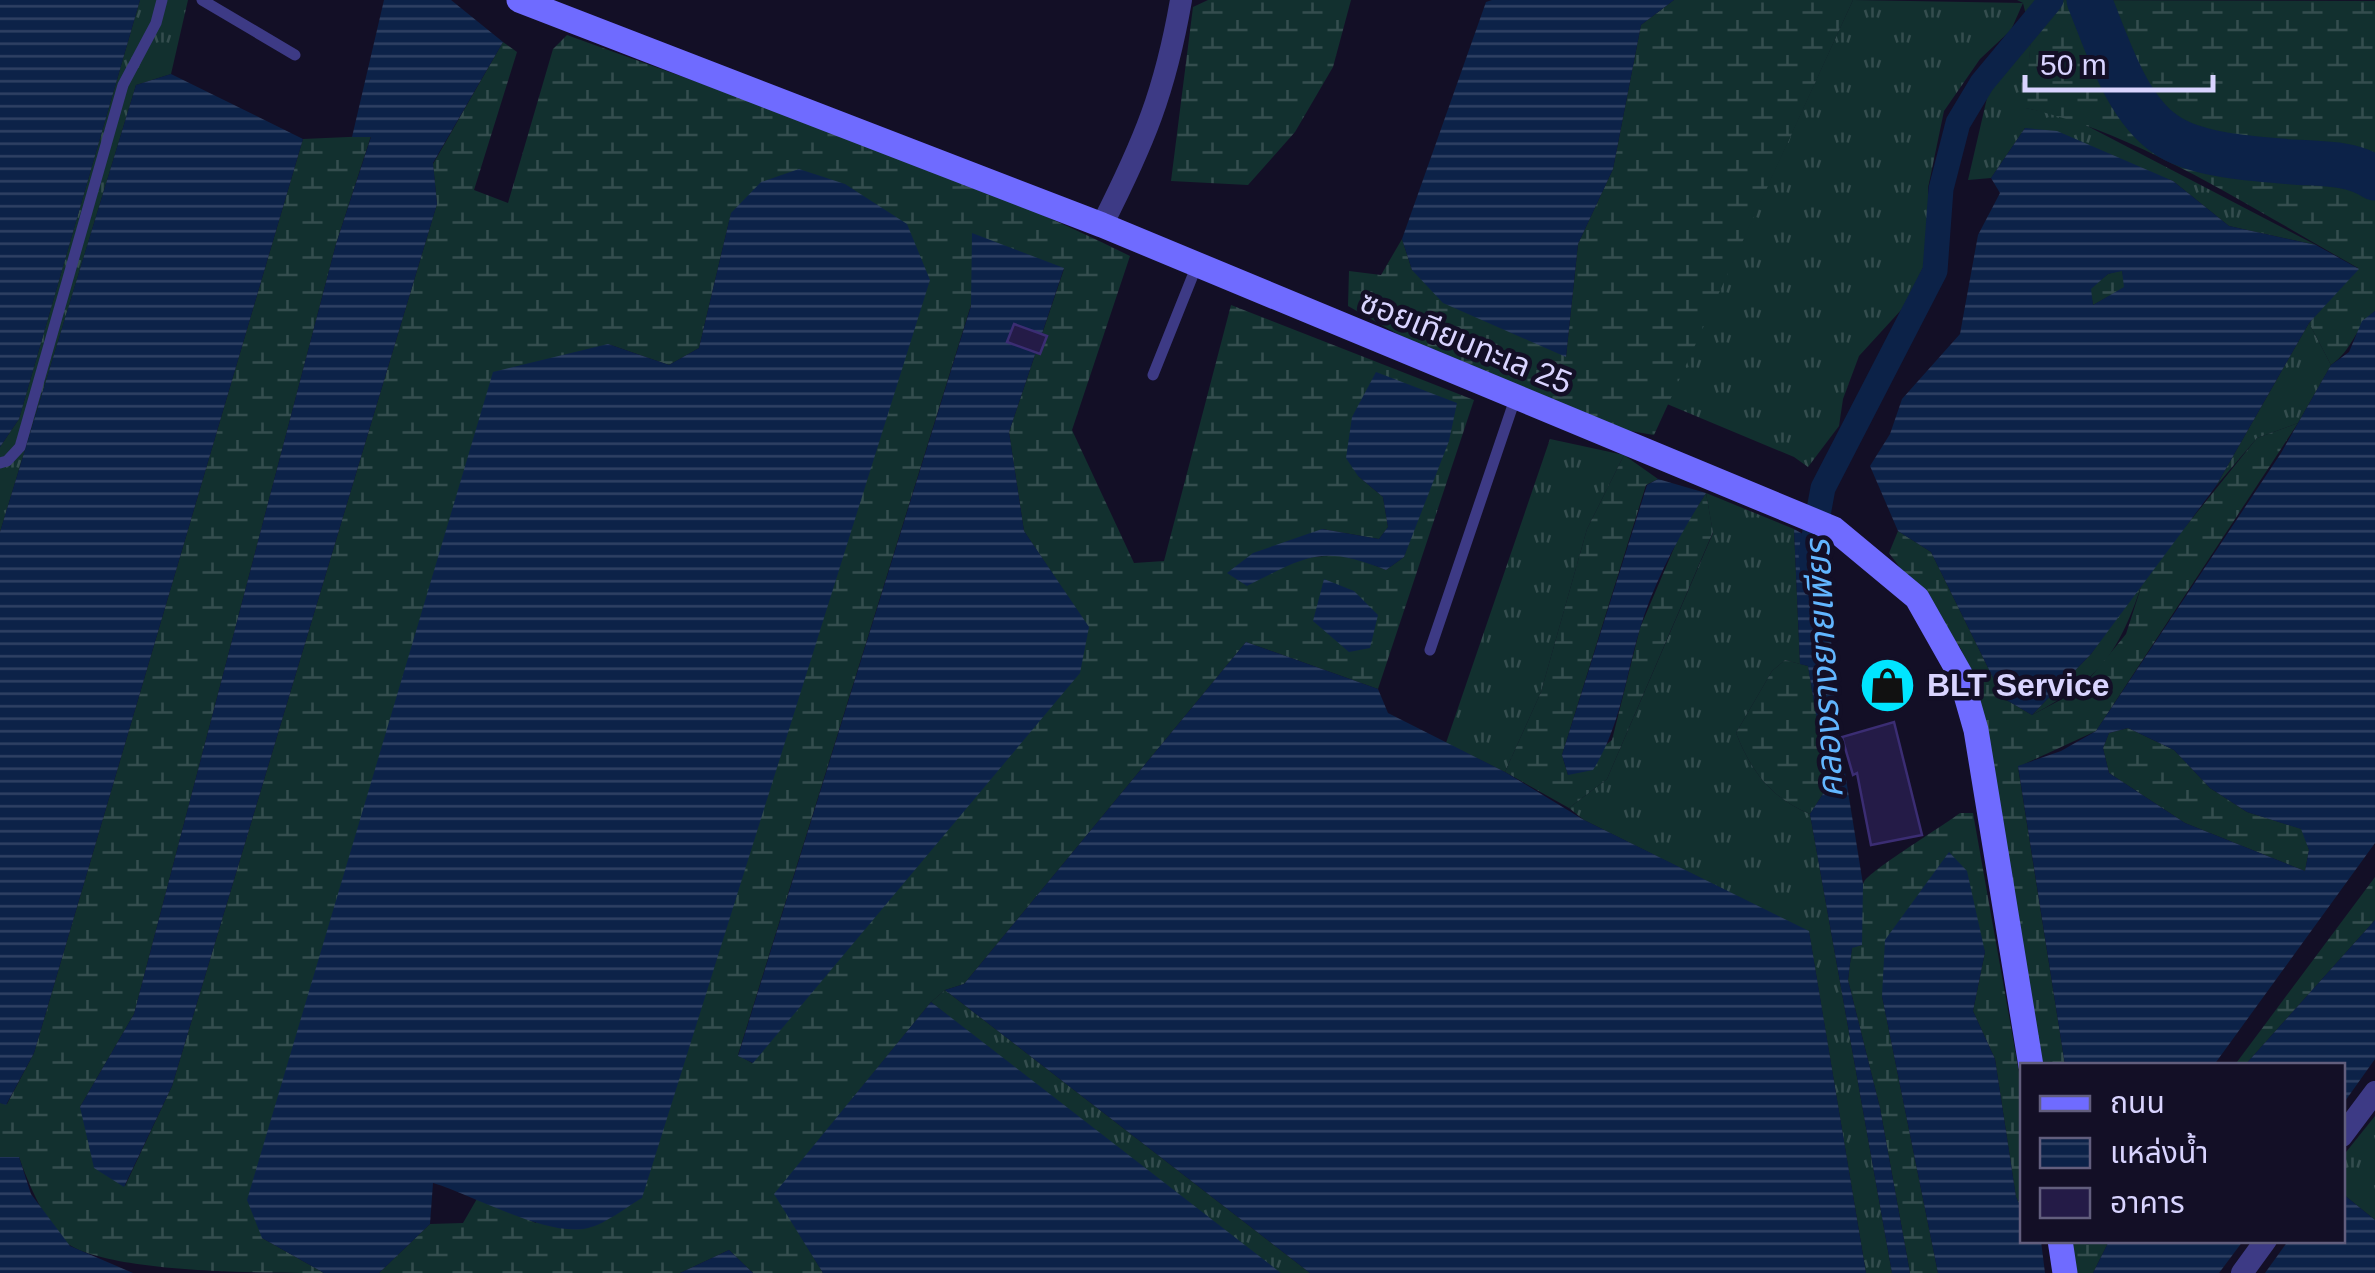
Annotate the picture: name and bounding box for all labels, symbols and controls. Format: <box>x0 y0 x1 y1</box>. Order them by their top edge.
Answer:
scale bar <box>2025 30 2212 92</box>
text: 50 m <box>2040 48 2107 81</box>
street label: ซอยเทียนทะเล 25 <box>1355 283 1577 401</box>
water label: คลองรางยายเพียร <box>1797 536 1850 799</box>
shop icon: BLT Service <box>1858 655 1918 715</box>
place label: BLT Service <box>1927 667 2110 703</box>
legend <box>2020 1063 2345 1243</box>
text: ถนน <box>2110 1086 2165 1119</box>
text: แหล่งน้ำ <box>2110 1132 2208 1169</box>
text: อาคาร <box>2110 1186 2185 1219</box>

